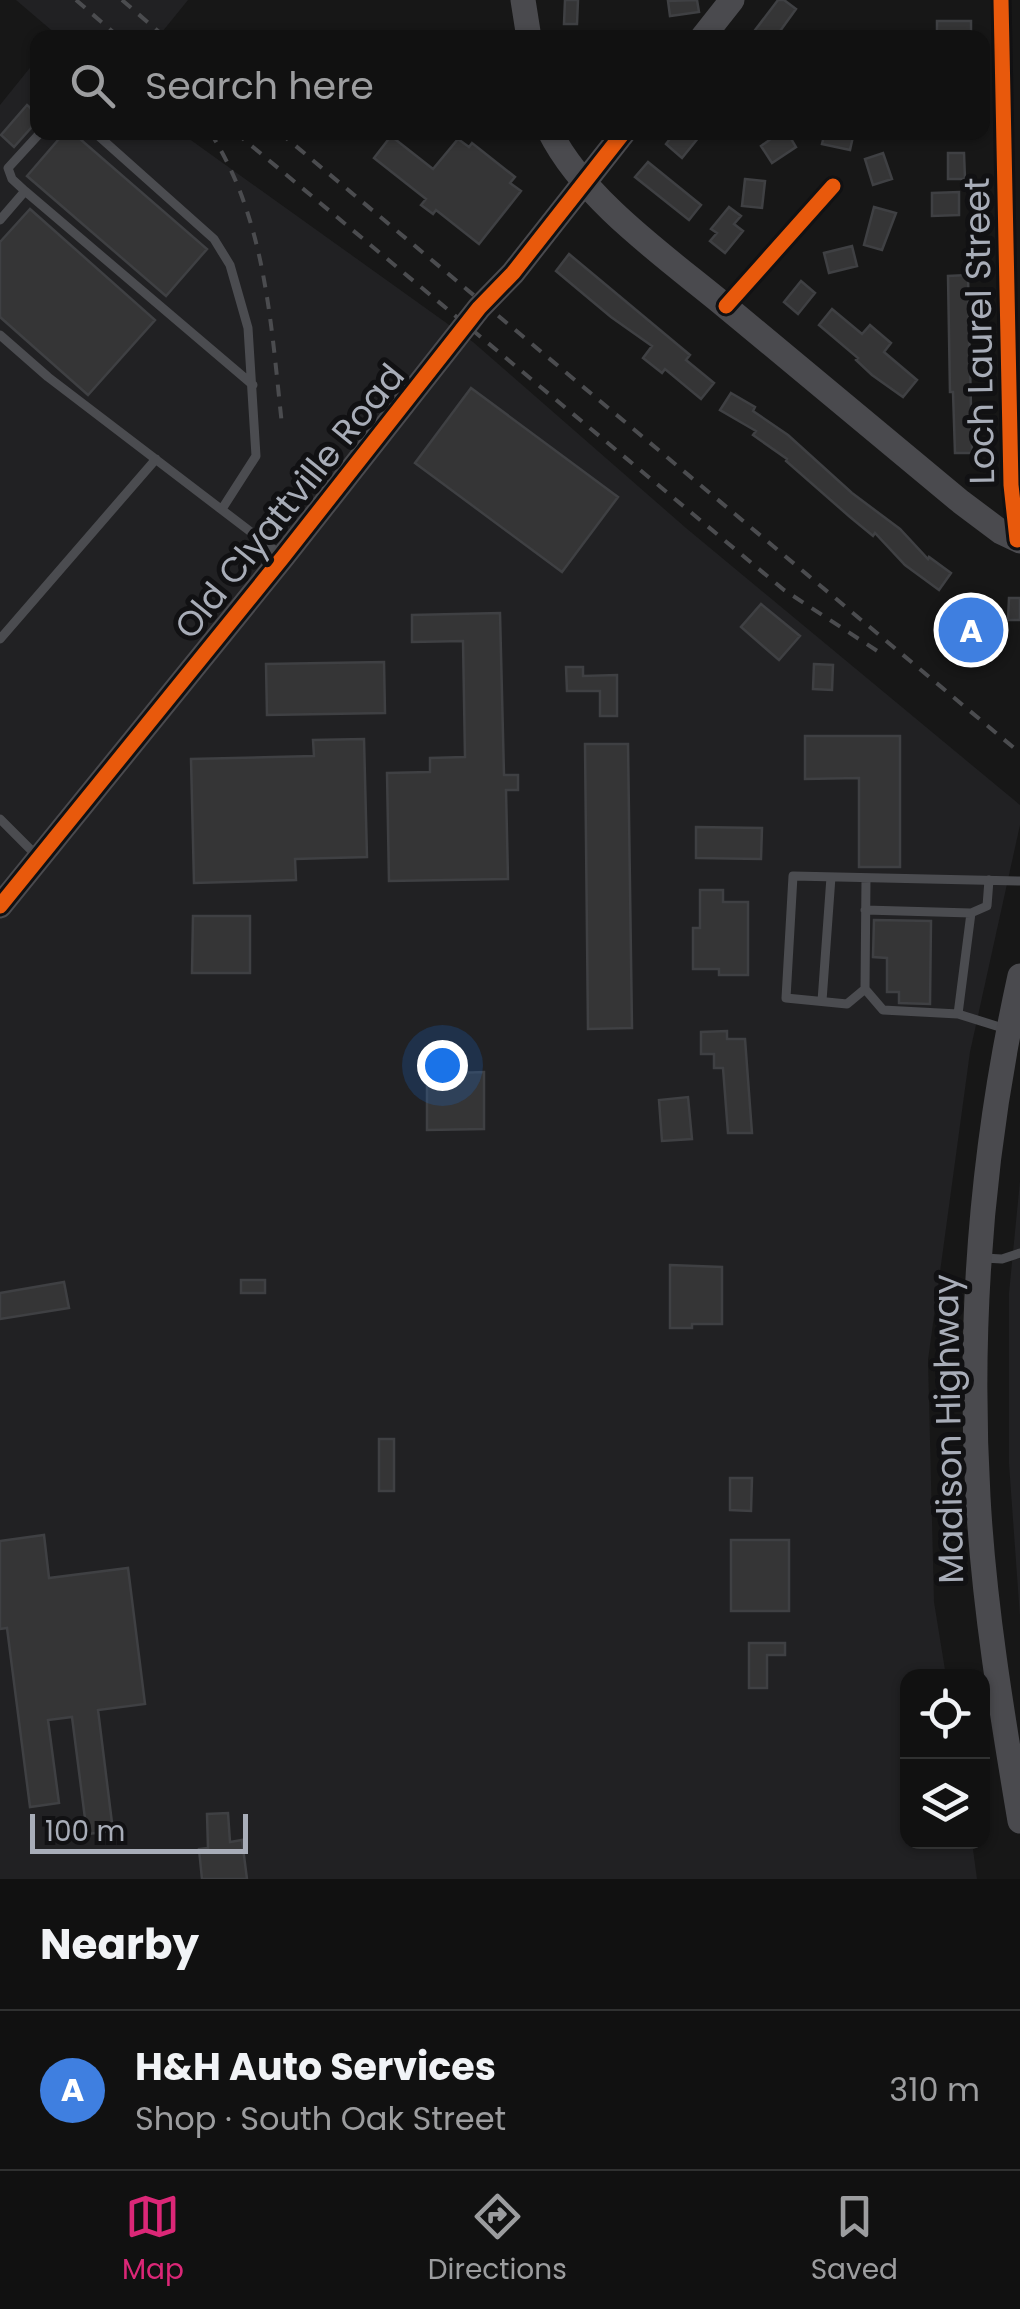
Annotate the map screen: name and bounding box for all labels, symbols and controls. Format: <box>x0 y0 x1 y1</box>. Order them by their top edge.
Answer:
search box <box>30 30 990 140</box>
icon: search <box>65 58 120 113</box>
text: Search here <box>145 59 374 112</box>
street label: Loch Laurel Street <box>952 177 1006 485</box>
street label: Old Clyattville Road <box>163 353 415 649</box>
pin: A <box>938 592 1004 668</box>
your location <box>417 1040 468 1091</box>
street label: Madison Highway <box>921 1274 975 1584</box>
map controls <box>900 1669 990 1849</box>
button: locate <box>900 1669 990 1759</box>
button: layers <box>900 1759 990 1849</box>
scale bar <box>30 1809 248 1854</box>
text: 100 m <box>45 1812 125 1851</box>
text: Nearby <box>40 1915 199 1974</box>
text: H&H Auto Services <box>135 2040 496 2093</box>
text: A <box>61 2067 84 2112</box>
text: 310 m <box>889 2067 980 2112</box>
text: Shop · South Oak Street <box>135 2096 506 2141</box>
tab: Map <box>122 2189 184 2291</box>
tab: Directions <box>428 2189 567 2291</box>
tab: Saved <box>811 2189 898 2291</box>

